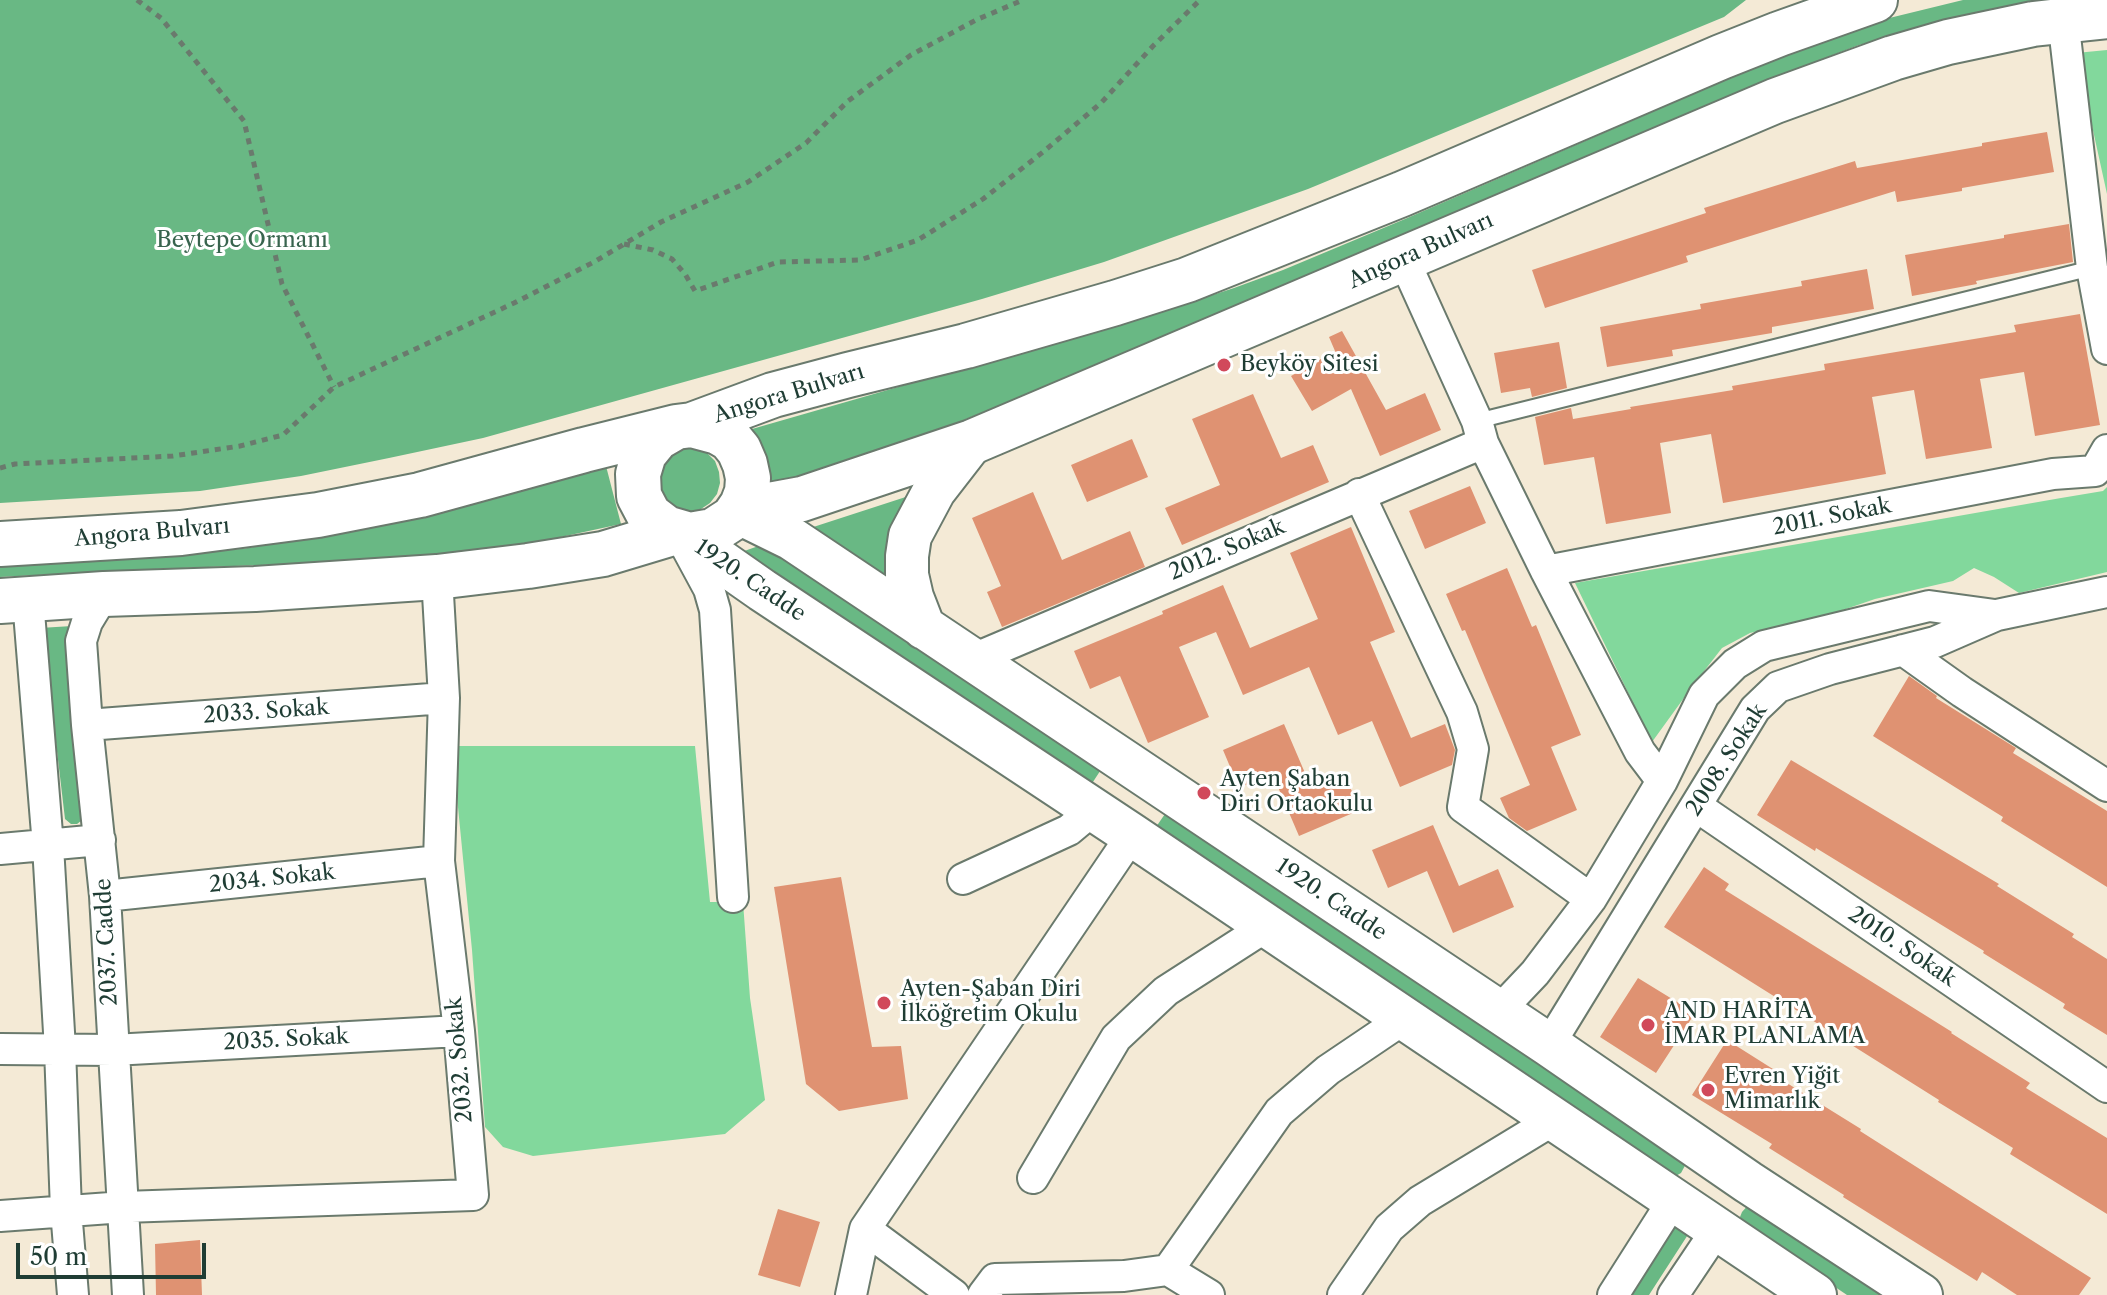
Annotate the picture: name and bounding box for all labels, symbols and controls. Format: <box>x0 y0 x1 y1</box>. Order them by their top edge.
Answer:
street label: Angora Bulvarı <box>1344 207 1498 295</box>
park label: Beytepe Ormanı <box>156 228 328 254</box>
place label: Beyköy Sitesi <box>1240 352 1378 378</box>
marker: Beyköy Sitesi <box>1215 356 1233 374</box>
street label: Angora Bulvarı <box>711 359 867 429</box>
street label: 2011. Sokak <box>1771 493 1893 541</box>
street label: Angora Bulvarı <box>73 513 231 553</box>
street label: 2012. Sokak <box>1165 514 1289 586</box>
street label: 1920. Cadde <box>690 534 810 628</box>
street label: 2033. Sokak <box>202 694 330 730</box>
street label: 2008. Sokak <box>1681 699 1773 821</box>
place label: Ayten Şaban Diri Ortaokulu <box>1220 767 1373 818</box>
marker: Ayten Şaban Diri Ortaokulu <box>1195 784 1213 802</box>
street label: 1920. Cadde <box>1271 853 1391 947</box>
street label: 2034. Sokak <box>208 859 336 899</box>
street label: 2037. Cadde <box>90 878 124 1006</box>
street label: 2010. Sokak <box>1843 901 1961 993</box>
place label: Ayten-Şaban Diri İlköğretim Okulu <box>900 977 1081 1028</box>
marker: Ayten-Şaban Diri İlköğretim Okulu <box>875 994 893 1012</box>
street label: 2032. Sokak <box>441 996 479 1124</box>
place label: AND HARİTA İMAR PLANLAMA <box>1664 999 1865 1050</box>
marker: AND HARİTA İMAR PLANLAMA <box>1639 1016 1657 1034</box>
street label: 2035. Sokak <box>223 1024 349 1056</box>
place label: Evren Yiğit Mimarlık <box>1724 1064 1840 1116</box>
marker: Evren Yiğit Mimarlık <box>1699 1081 1717 1099</box>
scale bar <box>20 1227 210 1277</box>
text: 50 m <box>30 1242 87 1271</box>

